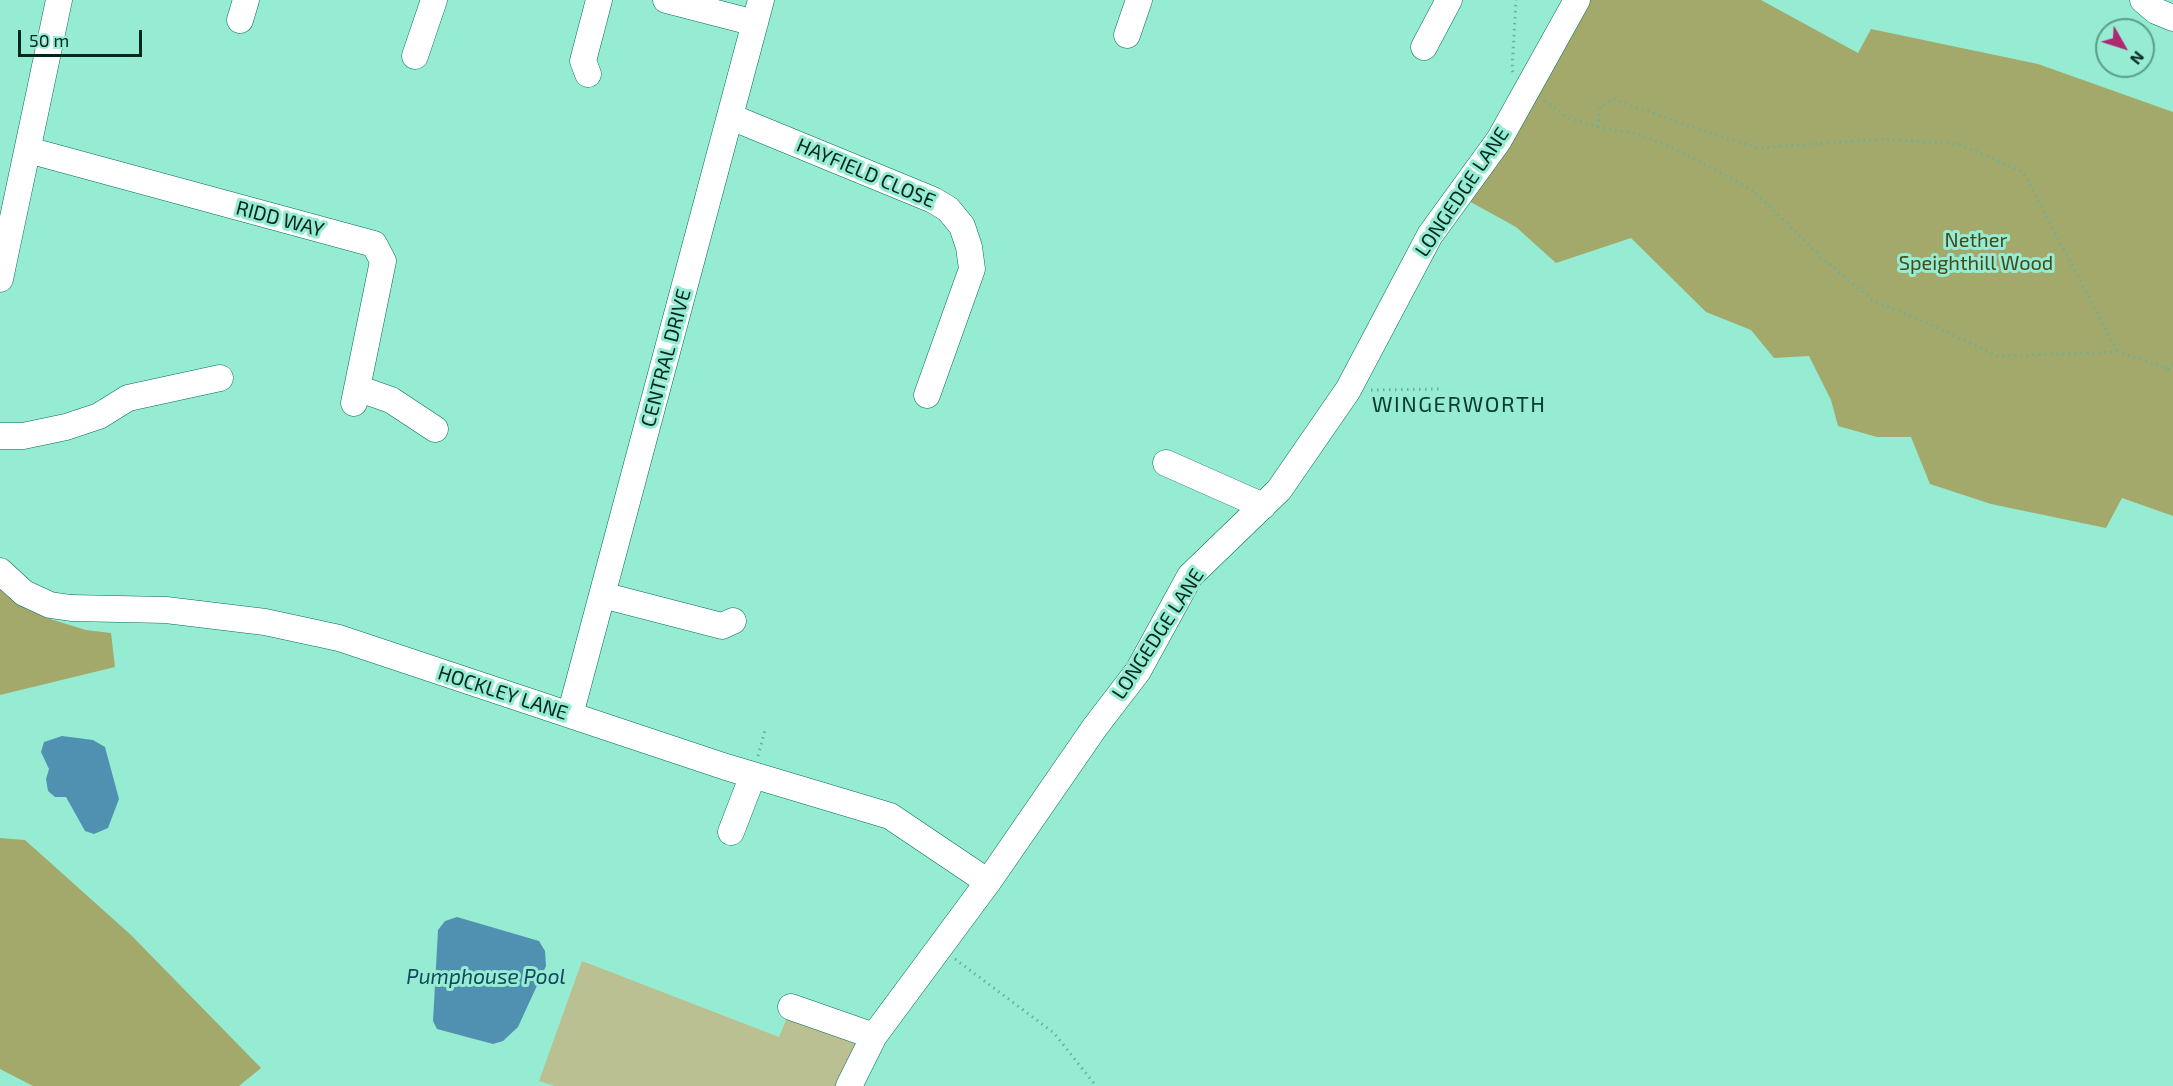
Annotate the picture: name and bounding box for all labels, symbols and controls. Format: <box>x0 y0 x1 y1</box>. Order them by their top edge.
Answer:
scale bar <box>21 18 146 56</box>
north arrow <box>2095 18 2155 78</box>
text: 50 m <box>29 29 69 51</box>
text: N <box>2127 48 2149 69</box>
street label: LONGEDGE LANE <box>1410 123 1514 261</box>
street label: HAYFIELD CLOSE <box>793 133 939 213</box>
street label: RIDD WAY <box>233 196 327 242</box>
park label: Nether Speighthill Wood <box>1899 228 2053 275</box>
street label: CENTRAL DRIVE <box>636 286 696 430</box>
district label: WINGERWORTH <box>1372 392 1546 418</box>
street label: LONGEDGE LANE <box>1107 564 1209 704</box>
street label: HOCKLEY LANE <box>435 661 571 725</box>
water label: Pumphouse Pool <box>406 964 566 990</box>

